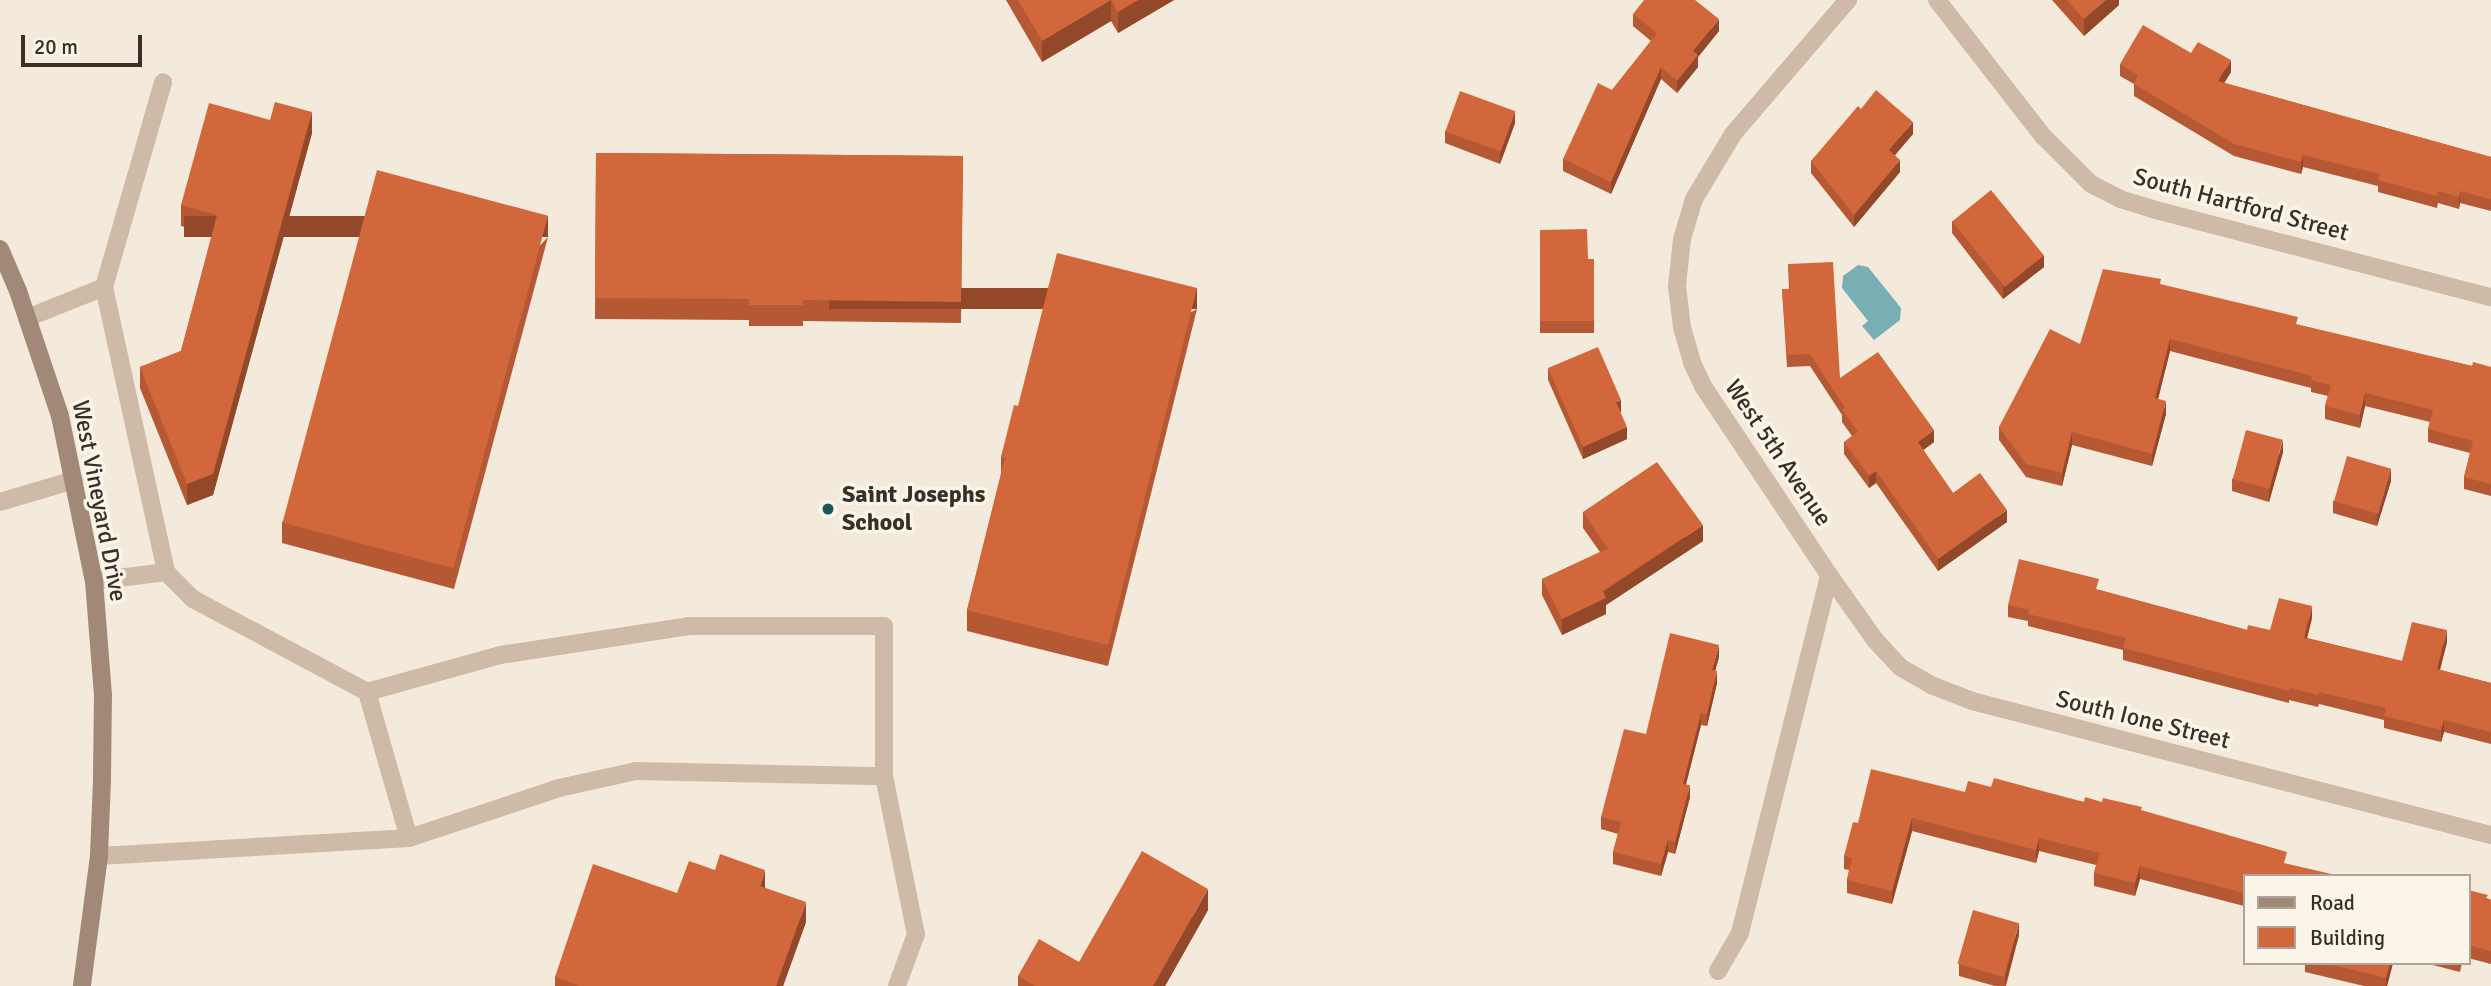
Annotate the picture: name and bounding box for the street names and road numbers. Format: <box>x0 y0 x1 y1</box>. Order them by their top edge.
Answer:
street label: South Hartford Street <box>2130 162 2352 248</box>
street label: West 5th Avenue <box>1718 374 1838 532</box>
street label: West Vineyard Drive <box>65 398 133 604</box>
street label: South Ione Street <box>2053 684 2233 756</box>

